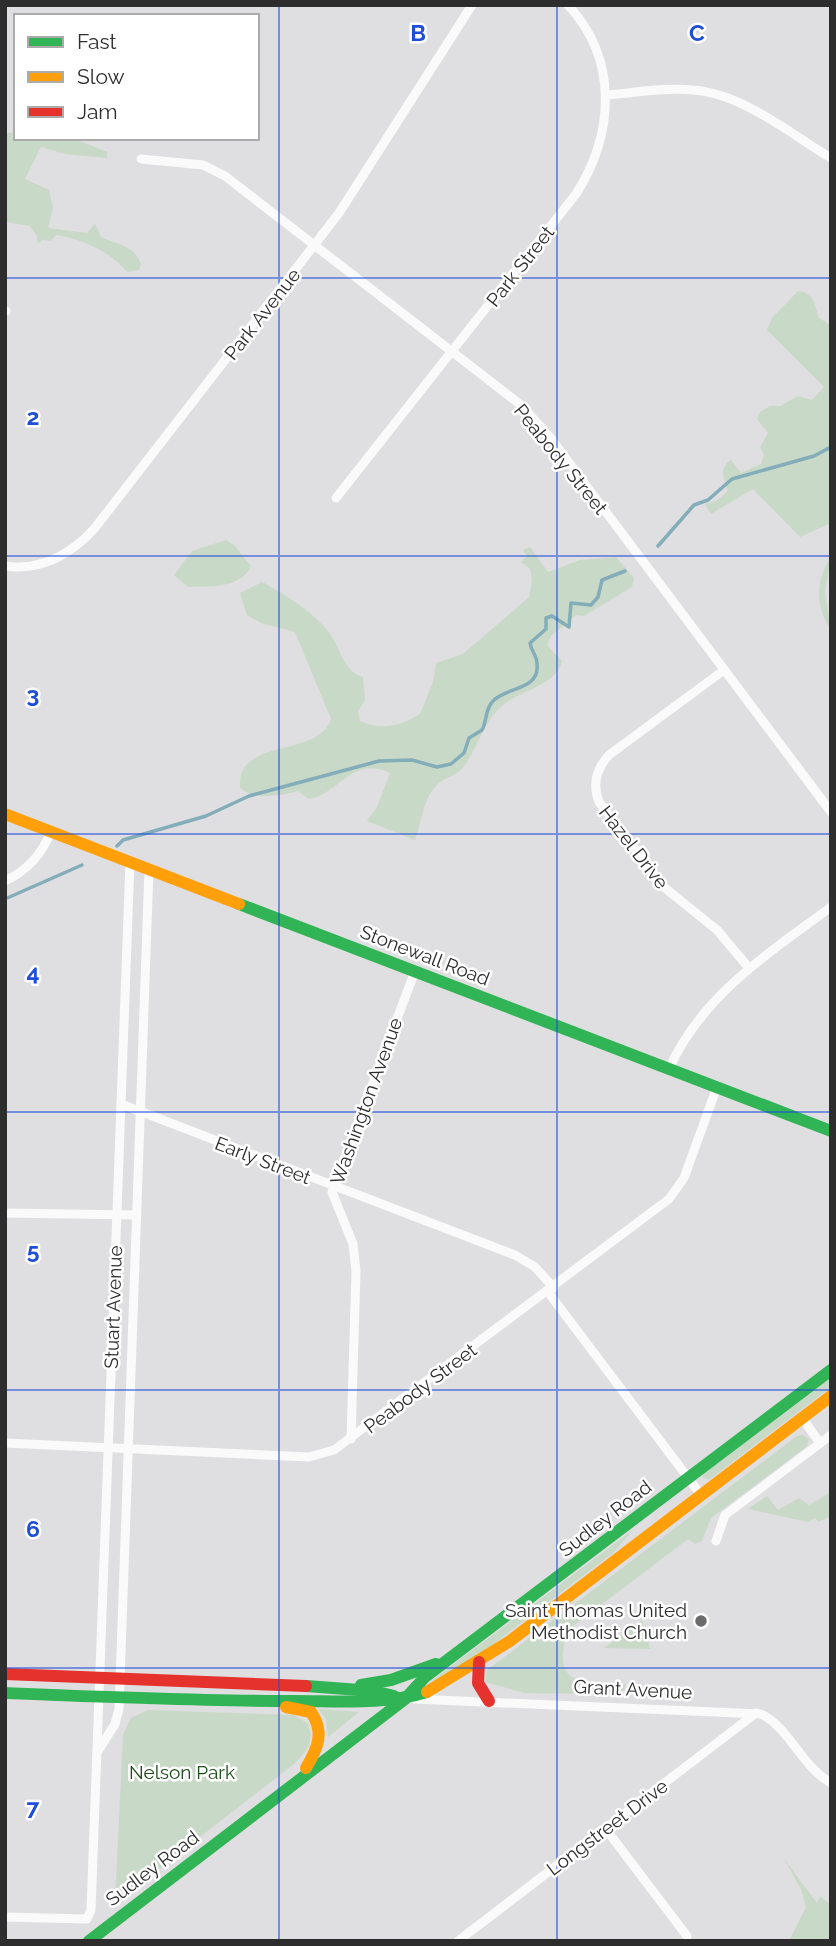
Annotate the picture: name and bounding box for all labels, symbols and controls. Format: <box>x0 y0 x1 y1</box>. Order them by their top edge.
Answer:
legend <box>14 14 259 140</box>
text: B <box>410 19 426 46</box>
text: C <box>689 19 705 46</box>
text: Fast <box>77 29 117 54</box>
text: Slow <box>77 64 125 89</box>
text: Jam <box>77 99 118 124</box>
street label: Park Street <box>482 221 559 311</box>
street label: Park Avenue <box>220 264 304 364</box>
street label: Peabody Street <box>510 400 613 519</box>
text: 2 <box>27 403 39 430</box>
text: 3 <box>27 681 39 708</box>
street label: Hazel Drive <box>595 801 673 893</box>
street label: Stonewall Road <box>357 920 493 990</box>
text: 4 <box>26 959 40 986</box>
street label: Washington Avenue <box>326 1015 406 1187</box>
street label: Early Street <box>212 1132 315 1189</box>
text: 5 <box>27 1237 40 1264</box>
street label: Stuart Avenue <box>100 1245 126 1369</box>
street label: Peabody Street <box>359 1338 481 1437</box>
street label: Sudley Road <box>555 1475 655 1561</box>
text: 6 <box>26 1515 40 1542</box>
place label: Saint Thomas United Methodist Church <box>505 1599 687 1643</box>
marker: Saint Thomas United Methodist Church <box>693 1613 709 1629</box>
street label: Grant Avenue <box>573 1675 693 1703</box>
park label: Nelson Park <box>129 1761 235 1783</box>
street label: Longstreet Drive <box>542 1774 672 1880</box>
text: 7 <box>27 1793 40 1820</box>
street label: Sudley Road <box>101 1826 203 1910</box>

